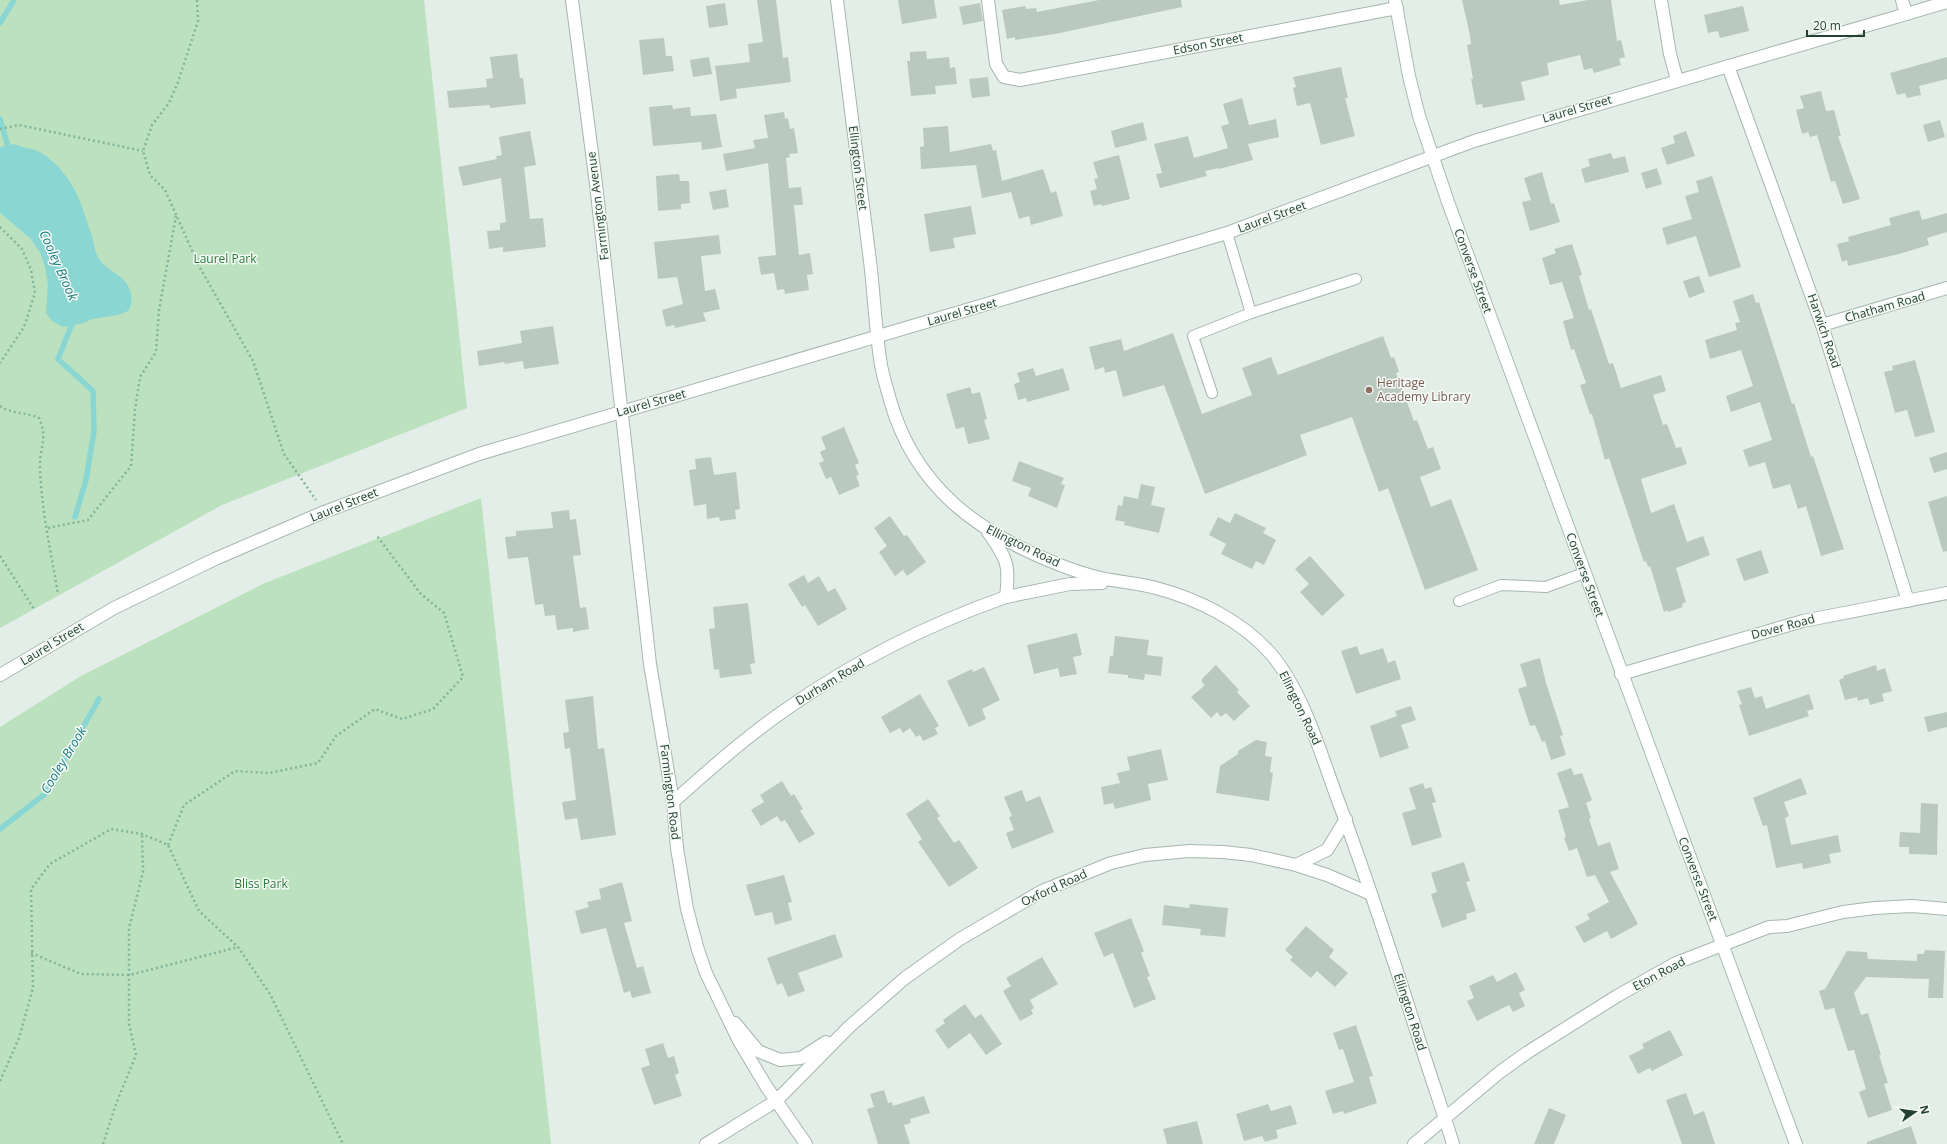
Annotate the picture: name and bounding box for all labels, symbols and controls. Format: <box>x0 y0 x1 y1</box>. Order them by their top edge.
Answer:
scale bar <box>1807 12 1864 38</box>
text: 20 m <box>1813 17 1841 34</box>
street label: Edson Street <box>1171 28 1244 59</box>
street label: Laurel Street <box>1540 90 1614 127</box>
street label: Ellington Street <box>845 125 872 211</box>
street label: Farmington Avenue <box>582 150 613 261</box>
street label: Laurel Street <box>1235 196 1308 237</box>
street label: Converse Street <box>1450 226 1497 315</box>
water label: Cooley Brook <box>35 227 83 304</box>
park label: Laurel Park <box>193 250 257 267</box>
street label: Chatham Road <box>1843 287 1927 326</box>
street label: Harwich Road <box>1804 291 1845 370</box>
street label: Laurel Street <box>925 293 999 330</box>
place label: Heritage Academy Library <box>1377 374 1471 405</box>
street label: Laurel Street <box>614 384 688 421</box>
marker: Heritage Academy Library <box>1364 385 1374 395</box>
street label: Laurel Street <box>307 483 380 526</box>
street label: Ellington Road <box>983 520 1063 571</box>
street label: Converse Street <box>1562 530 1609 619</box>
street label: Dover Road <box>1749 610 1817 643</box>
street label: Laurel Street <box>17 618 87 669</box>
street label: Durham Road <box>792 654 867 709</box>
street label: Ellington Road <box>1275 668 1326 748</box>
water label: Cooley Brook <box>36 723 90 797</box>
street label: Farmington Road <box>656 743 685 841</box>
street label: Converse Street <box>1675 834 1722 923</box>
street label: Oxford Road <box>1018 865 1089 910</box>
park label: Bliss Park <box>234 875 288 892</box>
street label: Eton Road <box>1629 953 1688 995</box>
street label: Ellington Road <box>1390 971 1431 1053</box>
north arrow <box>1895 1092 1935 1132</box>
text: N <box>1917 1104 1934 1116</box>

